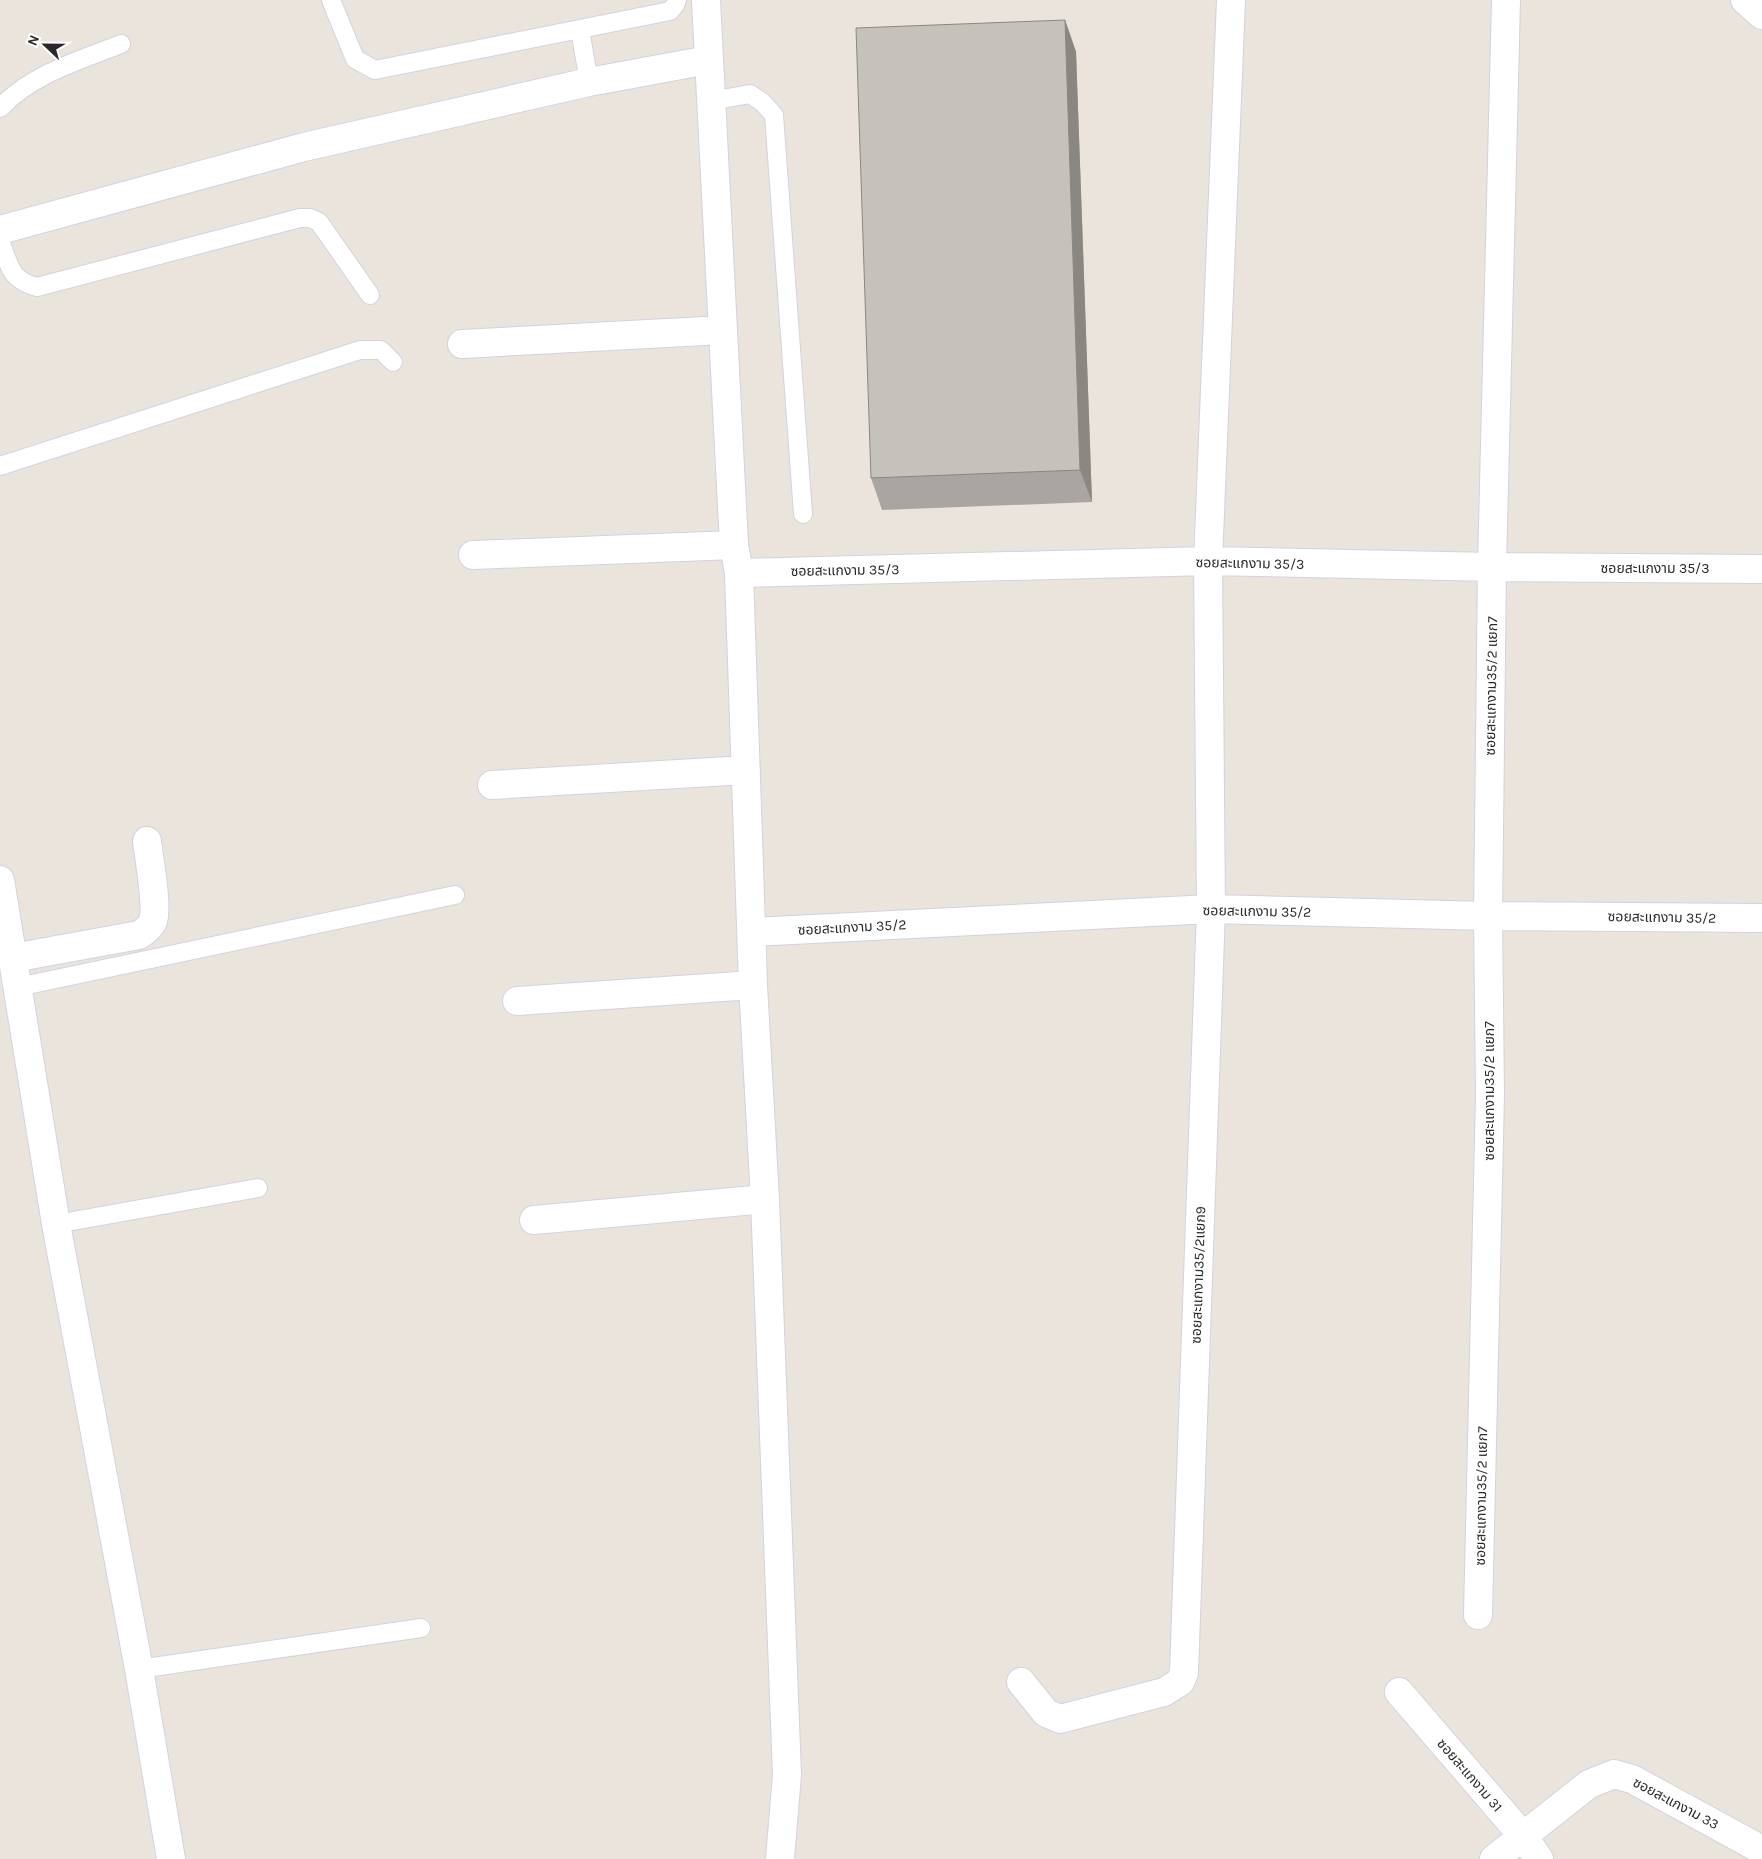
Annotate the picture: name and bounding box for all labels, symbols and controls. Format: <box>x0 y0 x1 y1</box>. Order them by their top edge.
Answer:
north arrow <box>20 20 70 70</box>
text: N <box>24 32 43 48</box>
street label: ซอยสะแกงาม 35/3 <box>1195 554 1305 573</box>
street label: ซอยสะแกงาม 35/3 <box>1601 560 1709 577</box>
street label: ซอยสะแกงาม 35/3 <box>790 561 900 580</box>
street label: ซอยสะแกงาม35/2 แยก7 <box>1482 616 1501 756</box>
street label: ซอยสะแกงาม 35/2 <box>1203 902 1311 921</box>
street label: ซอยสะแกงาม 35/2 <box>1608 908 1716 927</box>
street label: ซอยสะแกงาม 35/2 <box>797 916 907 939</box>
street label: ซอยสะแกงาม35/2 แยก7 <box>1481 1021 1498 1161</box>
street label: ซอยสะแกงาม35/2แยก9 <box>1188 1206 1209 1344</box>
street label: ซอยสะแกงาม35/2 แยก7 <box>1472 1426 1491 1566</box>
street label: ซอยสะแกงาม 31 <box>1433 1735 1506 1815</box>
street label: ซอยสะแกงาม 33 <box>1630 1774 1722 1833</box>

